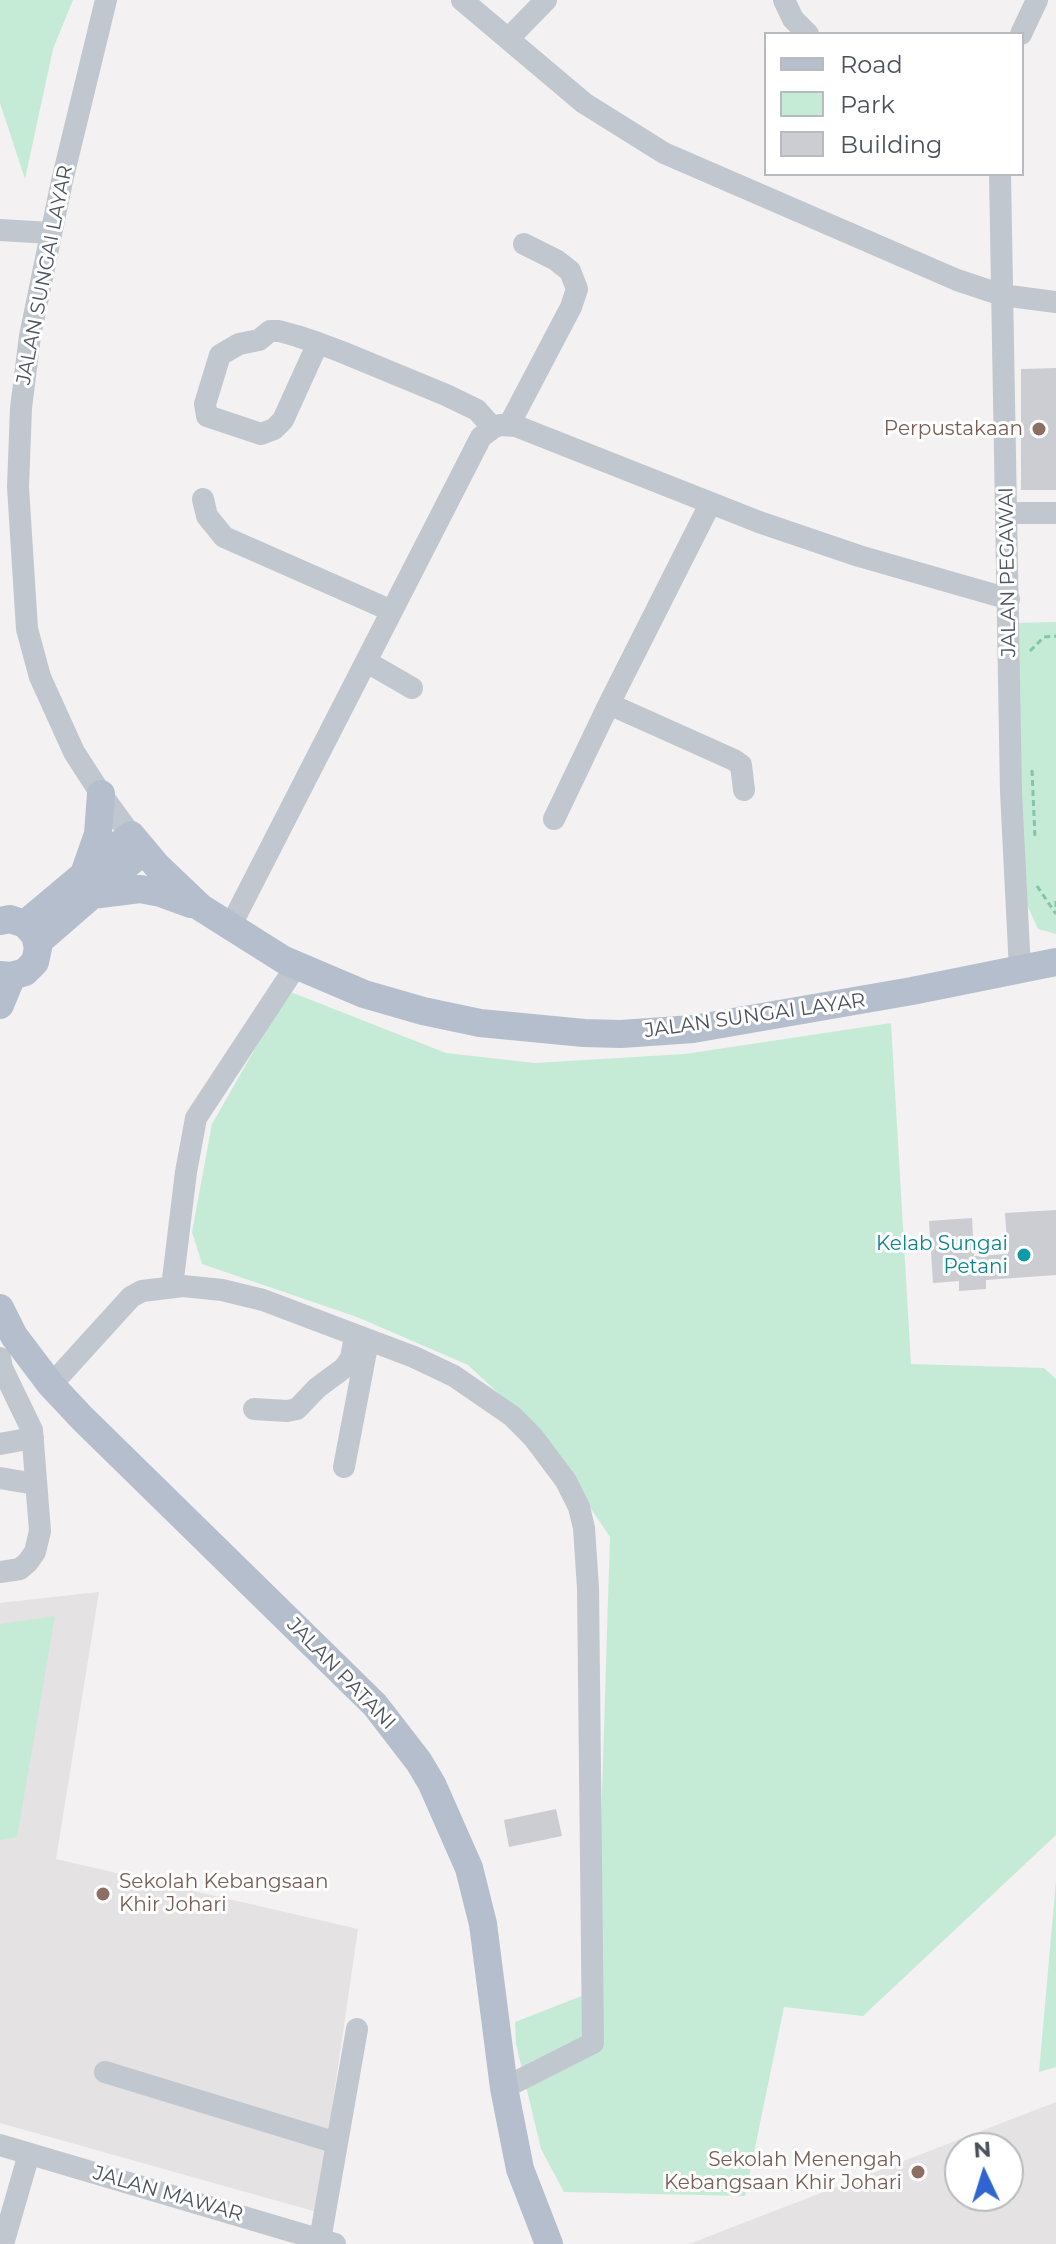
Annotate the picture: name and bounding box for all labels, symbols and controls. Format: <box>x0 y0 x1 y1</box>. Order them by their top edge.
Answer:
legend <box>764 32 1024 176</box>
text: Road <box>840 50 903 79</box>
text: Park <box>840 90 895 119</box>
text: Building <box>840 130 943 159</box>
street label: JALAN SUNGAI LAYAR <box>12 163 78 387</box>
place label: Perpustakaan <box>884 417 1023 441</box>
marker: Perpustakaan <box>1030 420 1048 438</box>
street label: JALAN PEGAWAI <box>995 487 1021 657</box>
street label: JALAN SUNGAI LAYAR <box>643 989 867 1043</box>
place label: Kelab Sungai Petani <box>876 1232 1008 1279</box>
marker: Kelab Sungai Petani <box>1015 1246 1033 1264</box>
street label: JALAN PATANI <box>282 1613 400 1735</box>
place label: Sekolah Kebangsaan Khir Johari <box>119 1870 329 1917</box>
marker: Sekolah Kebangsaan Khir Johari <box>94 1885 112 1903</box>
north arrow <box>944 2132 1024 2212</box>
text: N <box>973 2135 992 2164</box>
place label: Sekolah Menengah Kebangsaan Khir Johari <box>664 2148 902 2195</box>
street label: JALAN MAWAR <box>90 2161 246 2227</box>
marker: Sekolah Menengah Kebangsaan Khir Johari <box>909 2163 927 2181</box>

